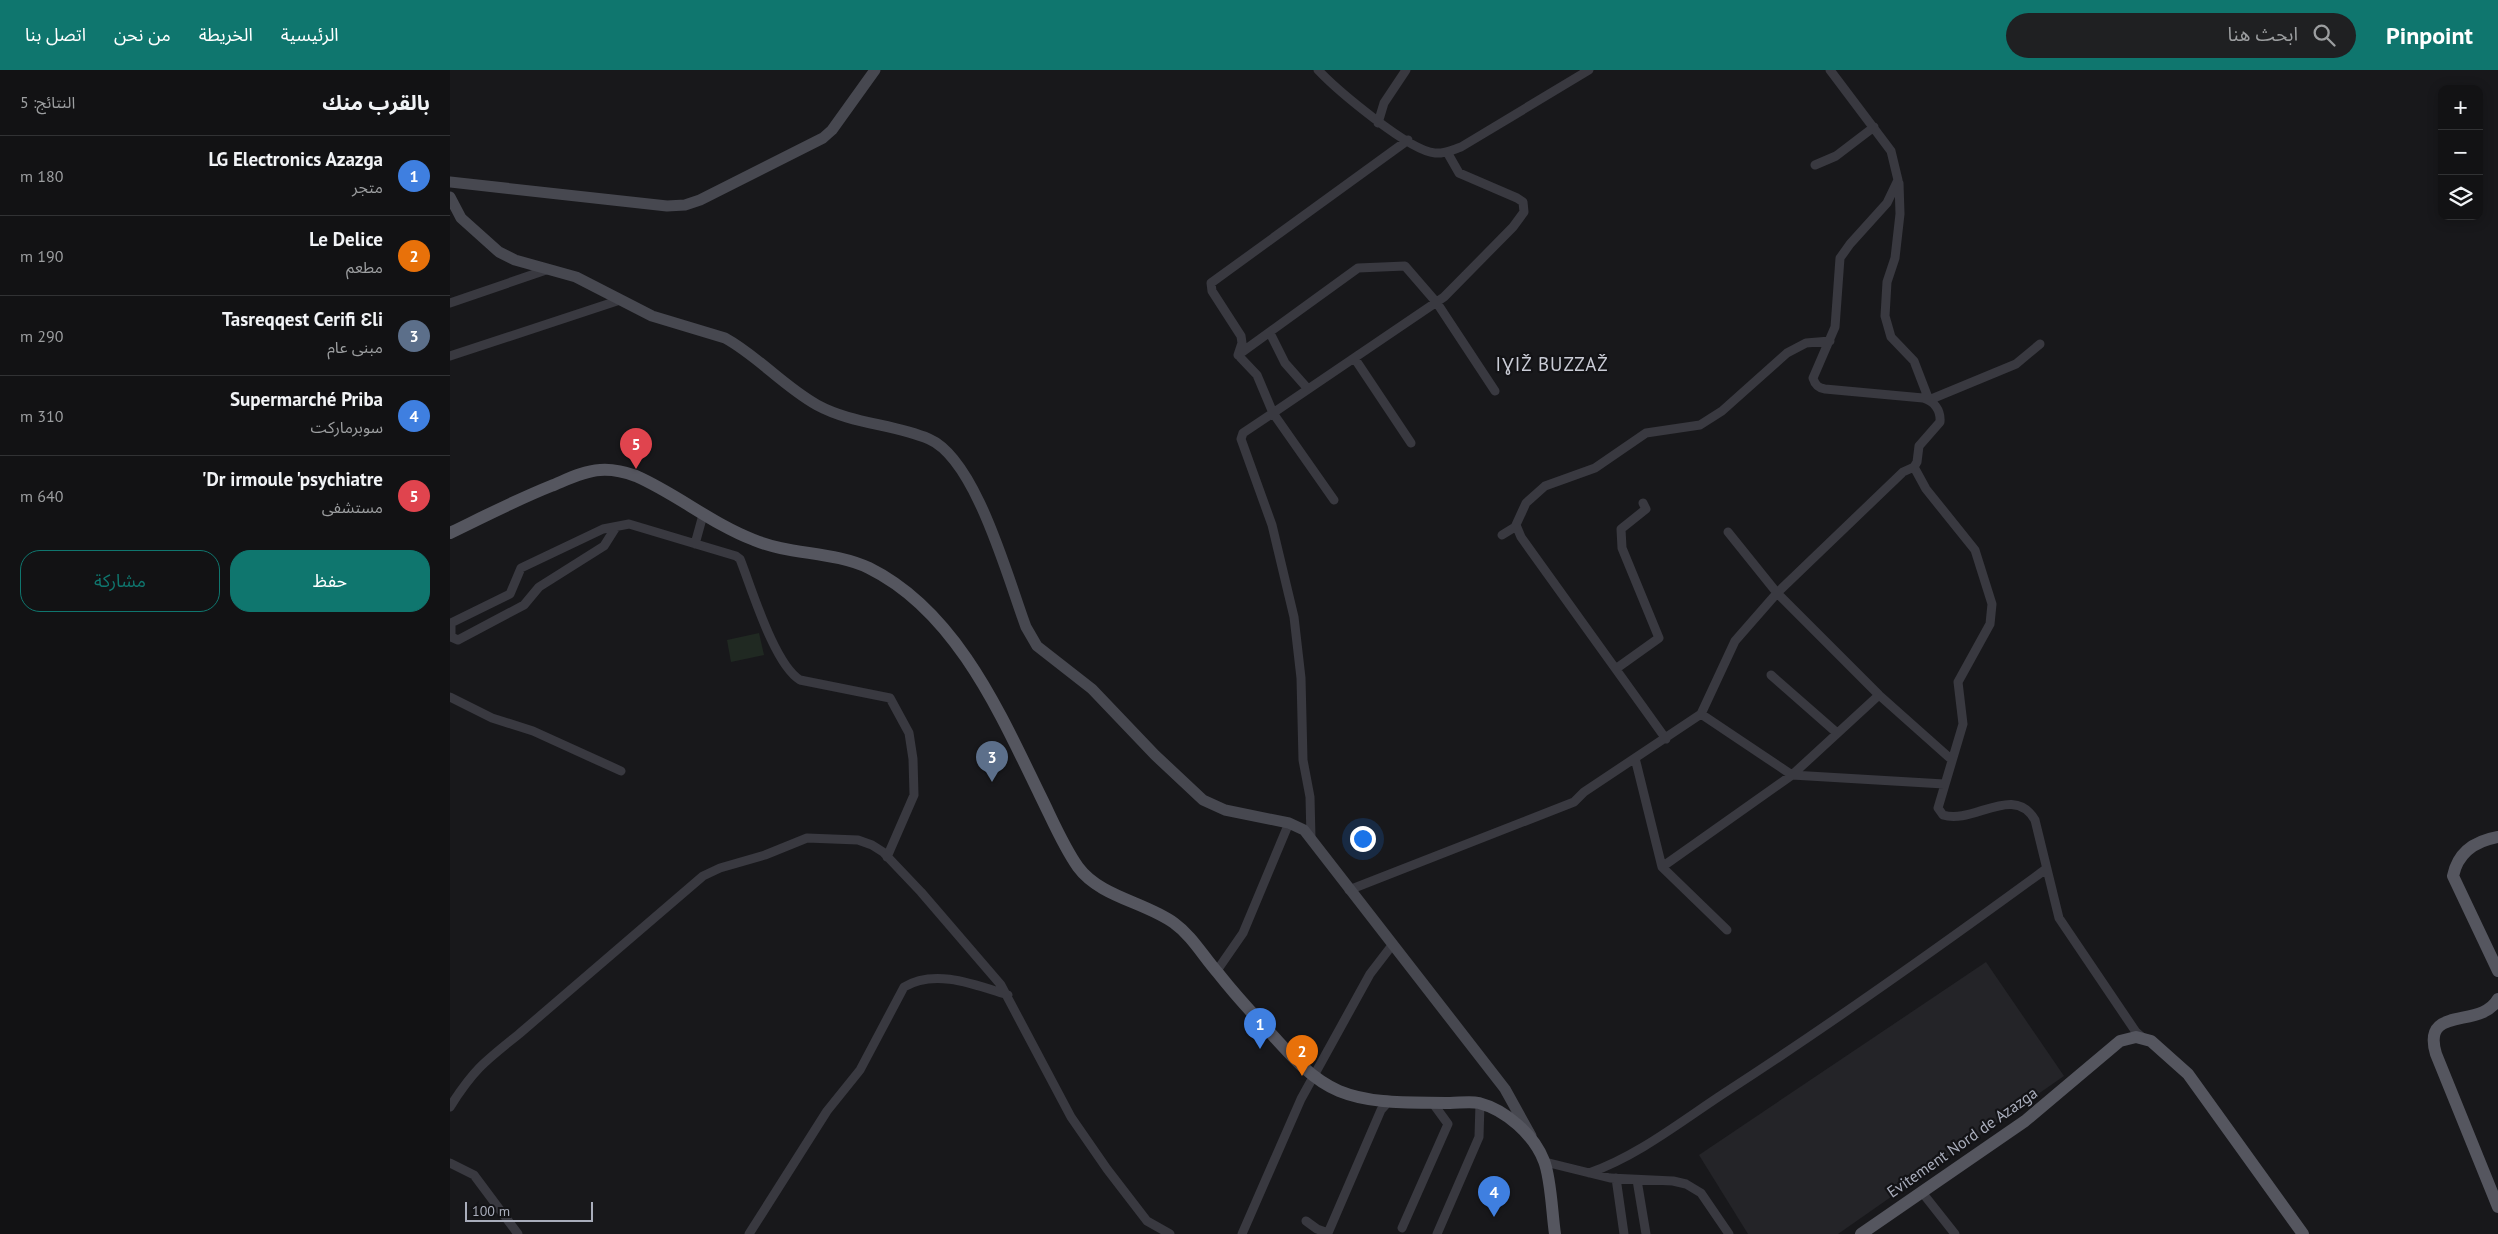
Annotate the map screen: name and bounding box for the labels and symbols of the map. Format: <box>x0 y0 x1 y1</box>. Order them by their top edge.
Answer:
district label: IƔIŽ BUZZAŽ <box>1495 352 1609 376</box>
pin: 5 <box>620 428 652 469</box>
pin: 3 <box>976 741 1008 782</box>
your location <box>1350 826 1376 852</box>
pin: 1 <box>1244 1008 1276 1049</box>
pin: 2 <box>1286 1035 1318 1076</box>
street label: Evitement Nord de Azazga <box>1883 1082 2041 1202</box>
pin: 4 <box>1478 1176 1510 1217</box>
scale bar <box>465 1199 592 1222</box>

